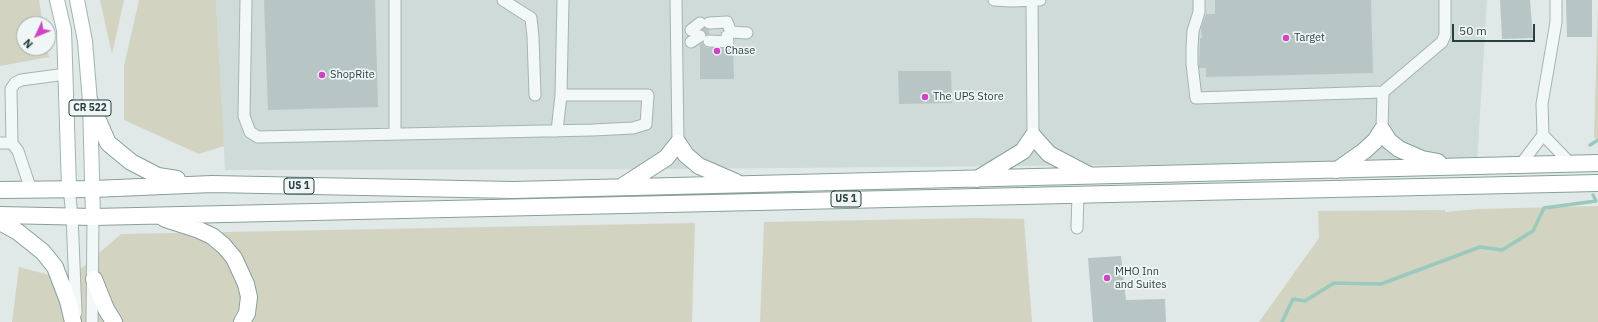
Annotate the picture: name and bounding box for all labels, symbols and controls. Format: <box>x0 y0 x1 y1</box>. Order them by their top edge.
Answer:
north arrow <box>16 16 56 56</box>
scale bar <box>1454 16 1537 42</box>
text: 50 m <box>1459 23 1487 38</box>
place label: Target <box>1294 31 1325 45</box>
marker: Target <box>1281 33 1291 43</box>
text: N <box>20 36 36 51</box>
place label: Chase <box>725 44 755 58</box>
marker: Chase <box>712 46 722 56</box>
place label: ShopRite <box>330 68 375 82</box>
marker: ShopRite <box>317 70 327 80</box>
place label: The UPS Store <box>933 90 1004 104</box>
marker: The UPS Store <box>920 92 930 102</box>
road number: CR 522 <box>69 100 111 116</box>
road number: US 1 <box>284 178 314 194</box>
road number: US 1 <box>831 191 861 207</box>
place label: MHO Inn and Suites <box>1115 265 1167 291</box>
marker: MHO Inn and Suites <box>1102 273 1112 283</box>

